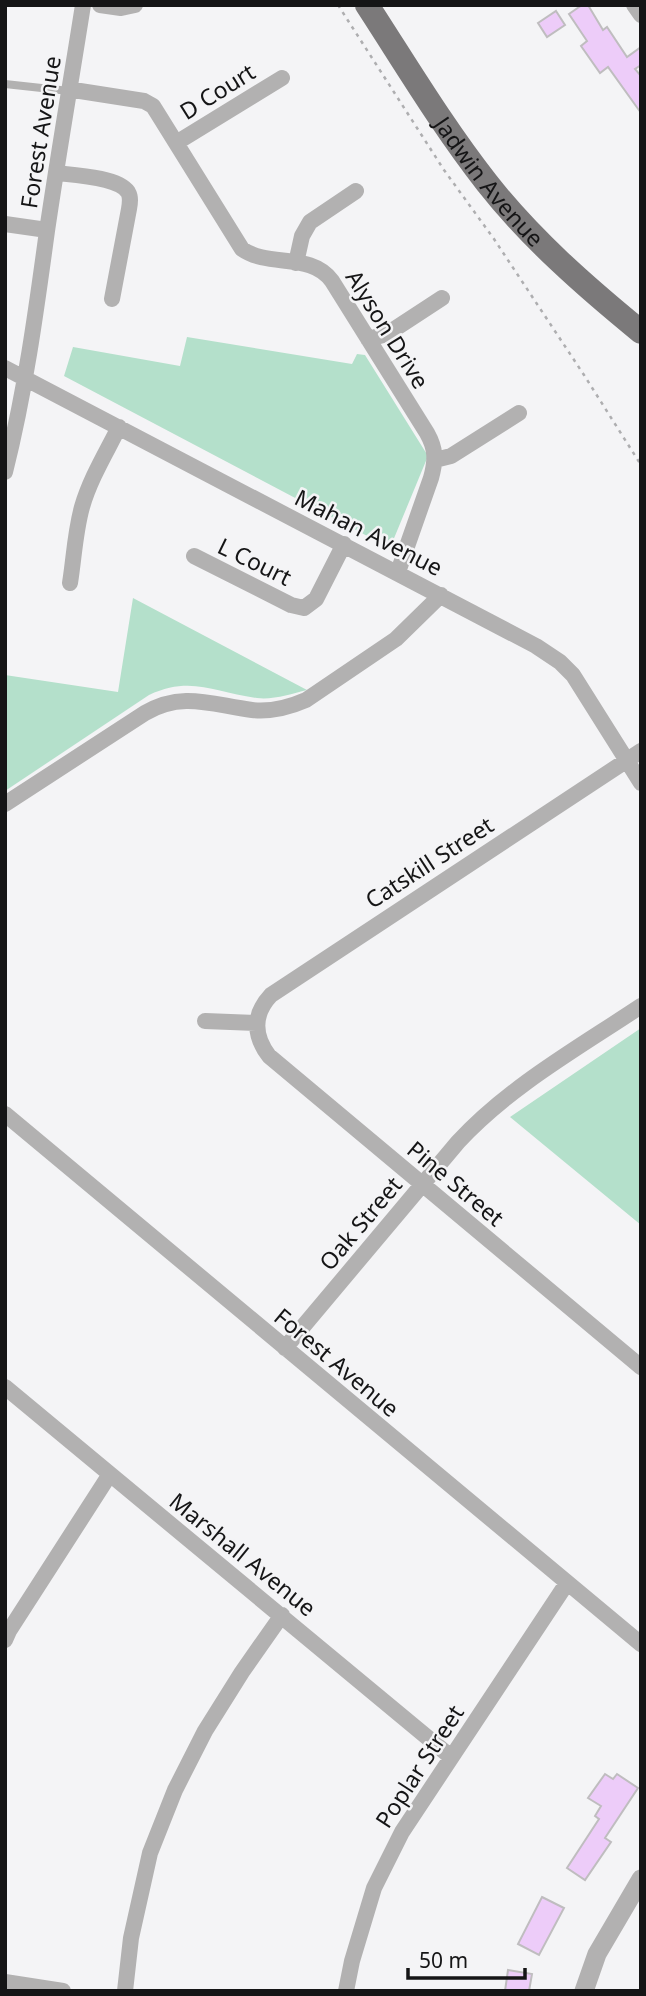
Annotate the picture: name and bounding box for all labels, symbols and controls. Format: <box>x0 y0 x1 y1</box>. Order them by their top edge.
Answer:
street label: Forest Avenue <box>12 53 68 211</box>
street label: D Court <box>173 55 261 127</box>
street label: Jadwin Avenue <box>426 108 551 253</box>
street label: Alyson Drive <box>339 264 437 394</box>
street label: Mahan Avenue <box>290 481 448 583</box>
street label: L Court <box>213 529 297 593</box>
street label: Catskill Street <box>359 809 499 915</box>
street label: Pine Street <box>401 1133 511 1233</box>
street label: Oak Street <box>311 1169 409 1277</box>
street label: Forest Avenue <box>268 1300 406 1424</box>
street label: Marshall Avenue <box>163 1485 323 1623</box>
street label: Poplar Street <box>367 1698 471 1834</box>
scale bar <box>408 1937 525 1981</box>
text: 50 m <box>419 1946 468 1974</box>

